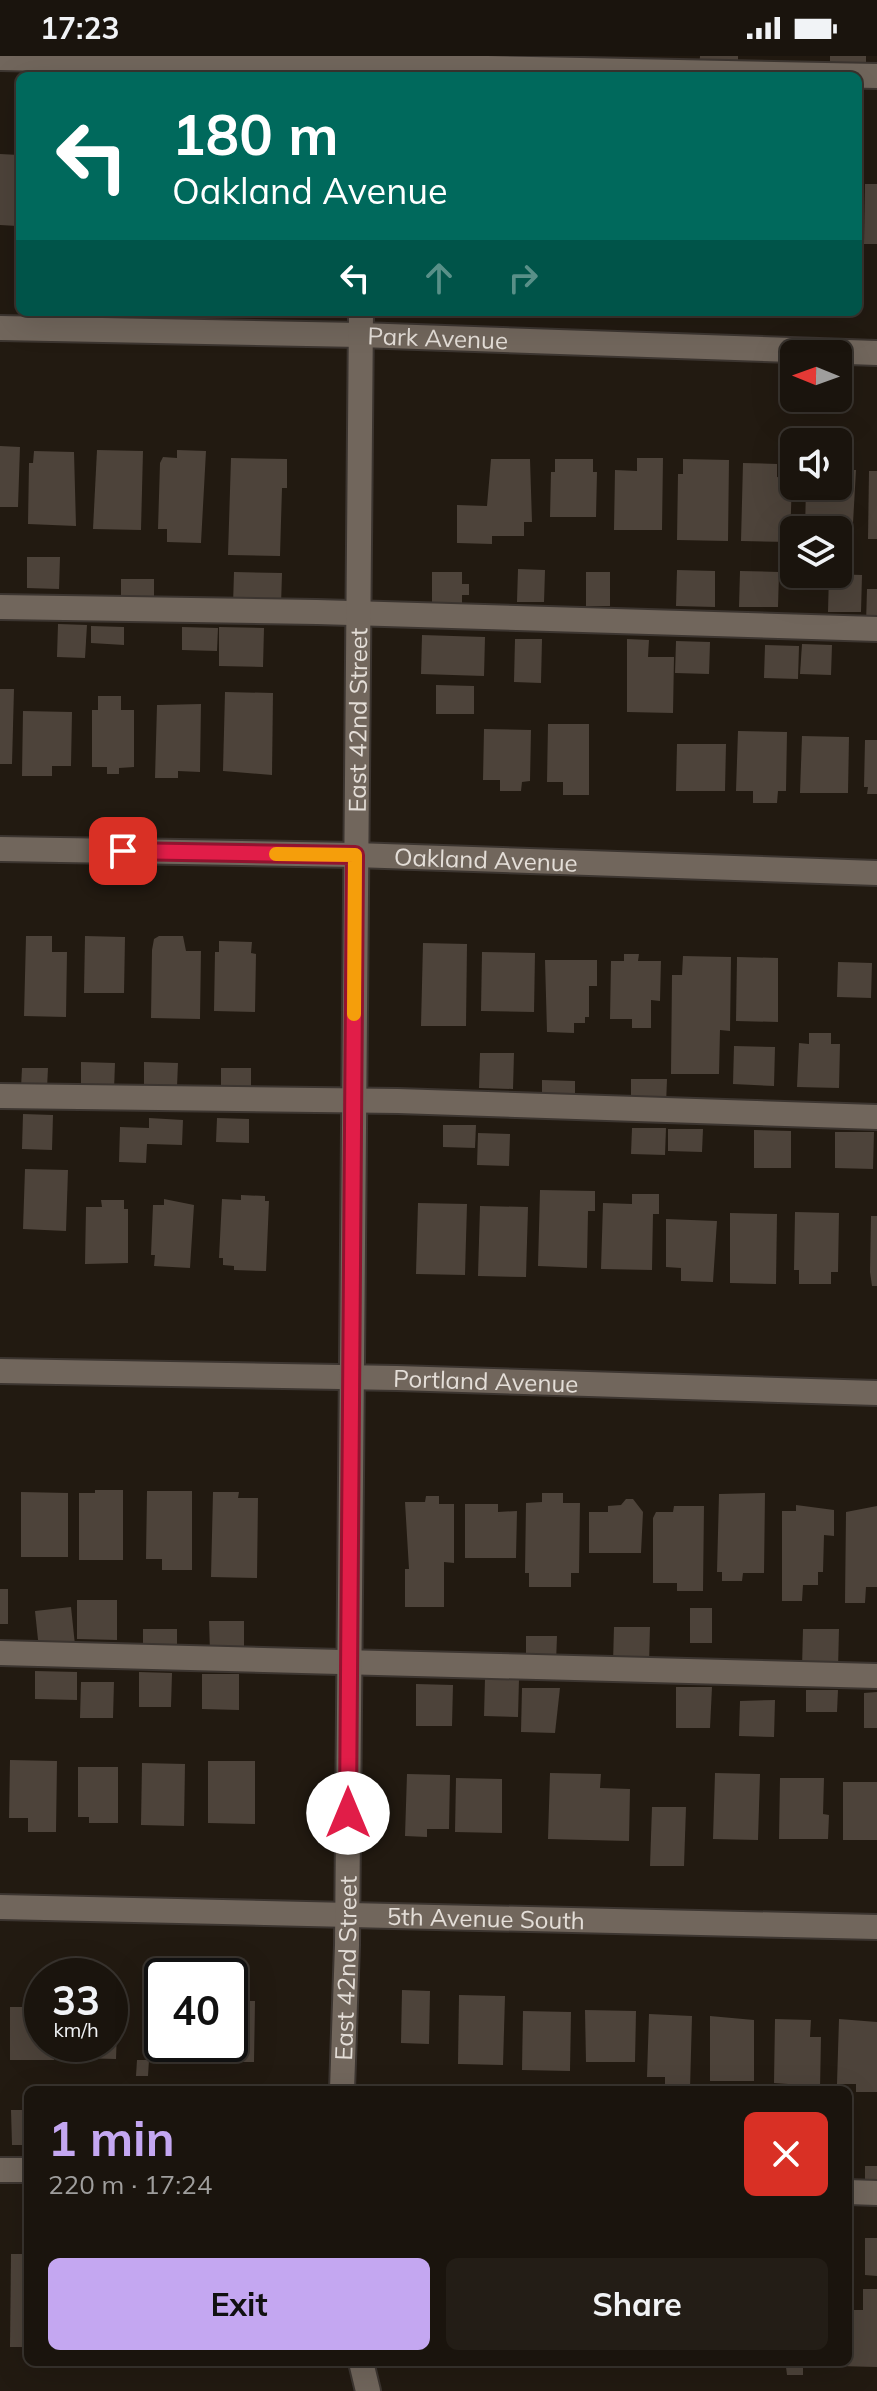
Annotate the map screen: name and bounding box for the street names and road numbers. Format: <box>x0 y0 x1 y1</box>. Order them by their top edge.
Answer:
street label: Park Avenue <box>367 320 509 355</box>
street label: East 42nd Street <box>342 628 373 813</box>
street label: Oakland Avenue <box>393 841 578 878</box>
street label: Portland Avenue <box>393 1363 579 1399</box>
street label: East 42nd Street <box>328 1876 363 2061</box>
street label: 5th Avenue South <box>387 1901 585 1935</box>

